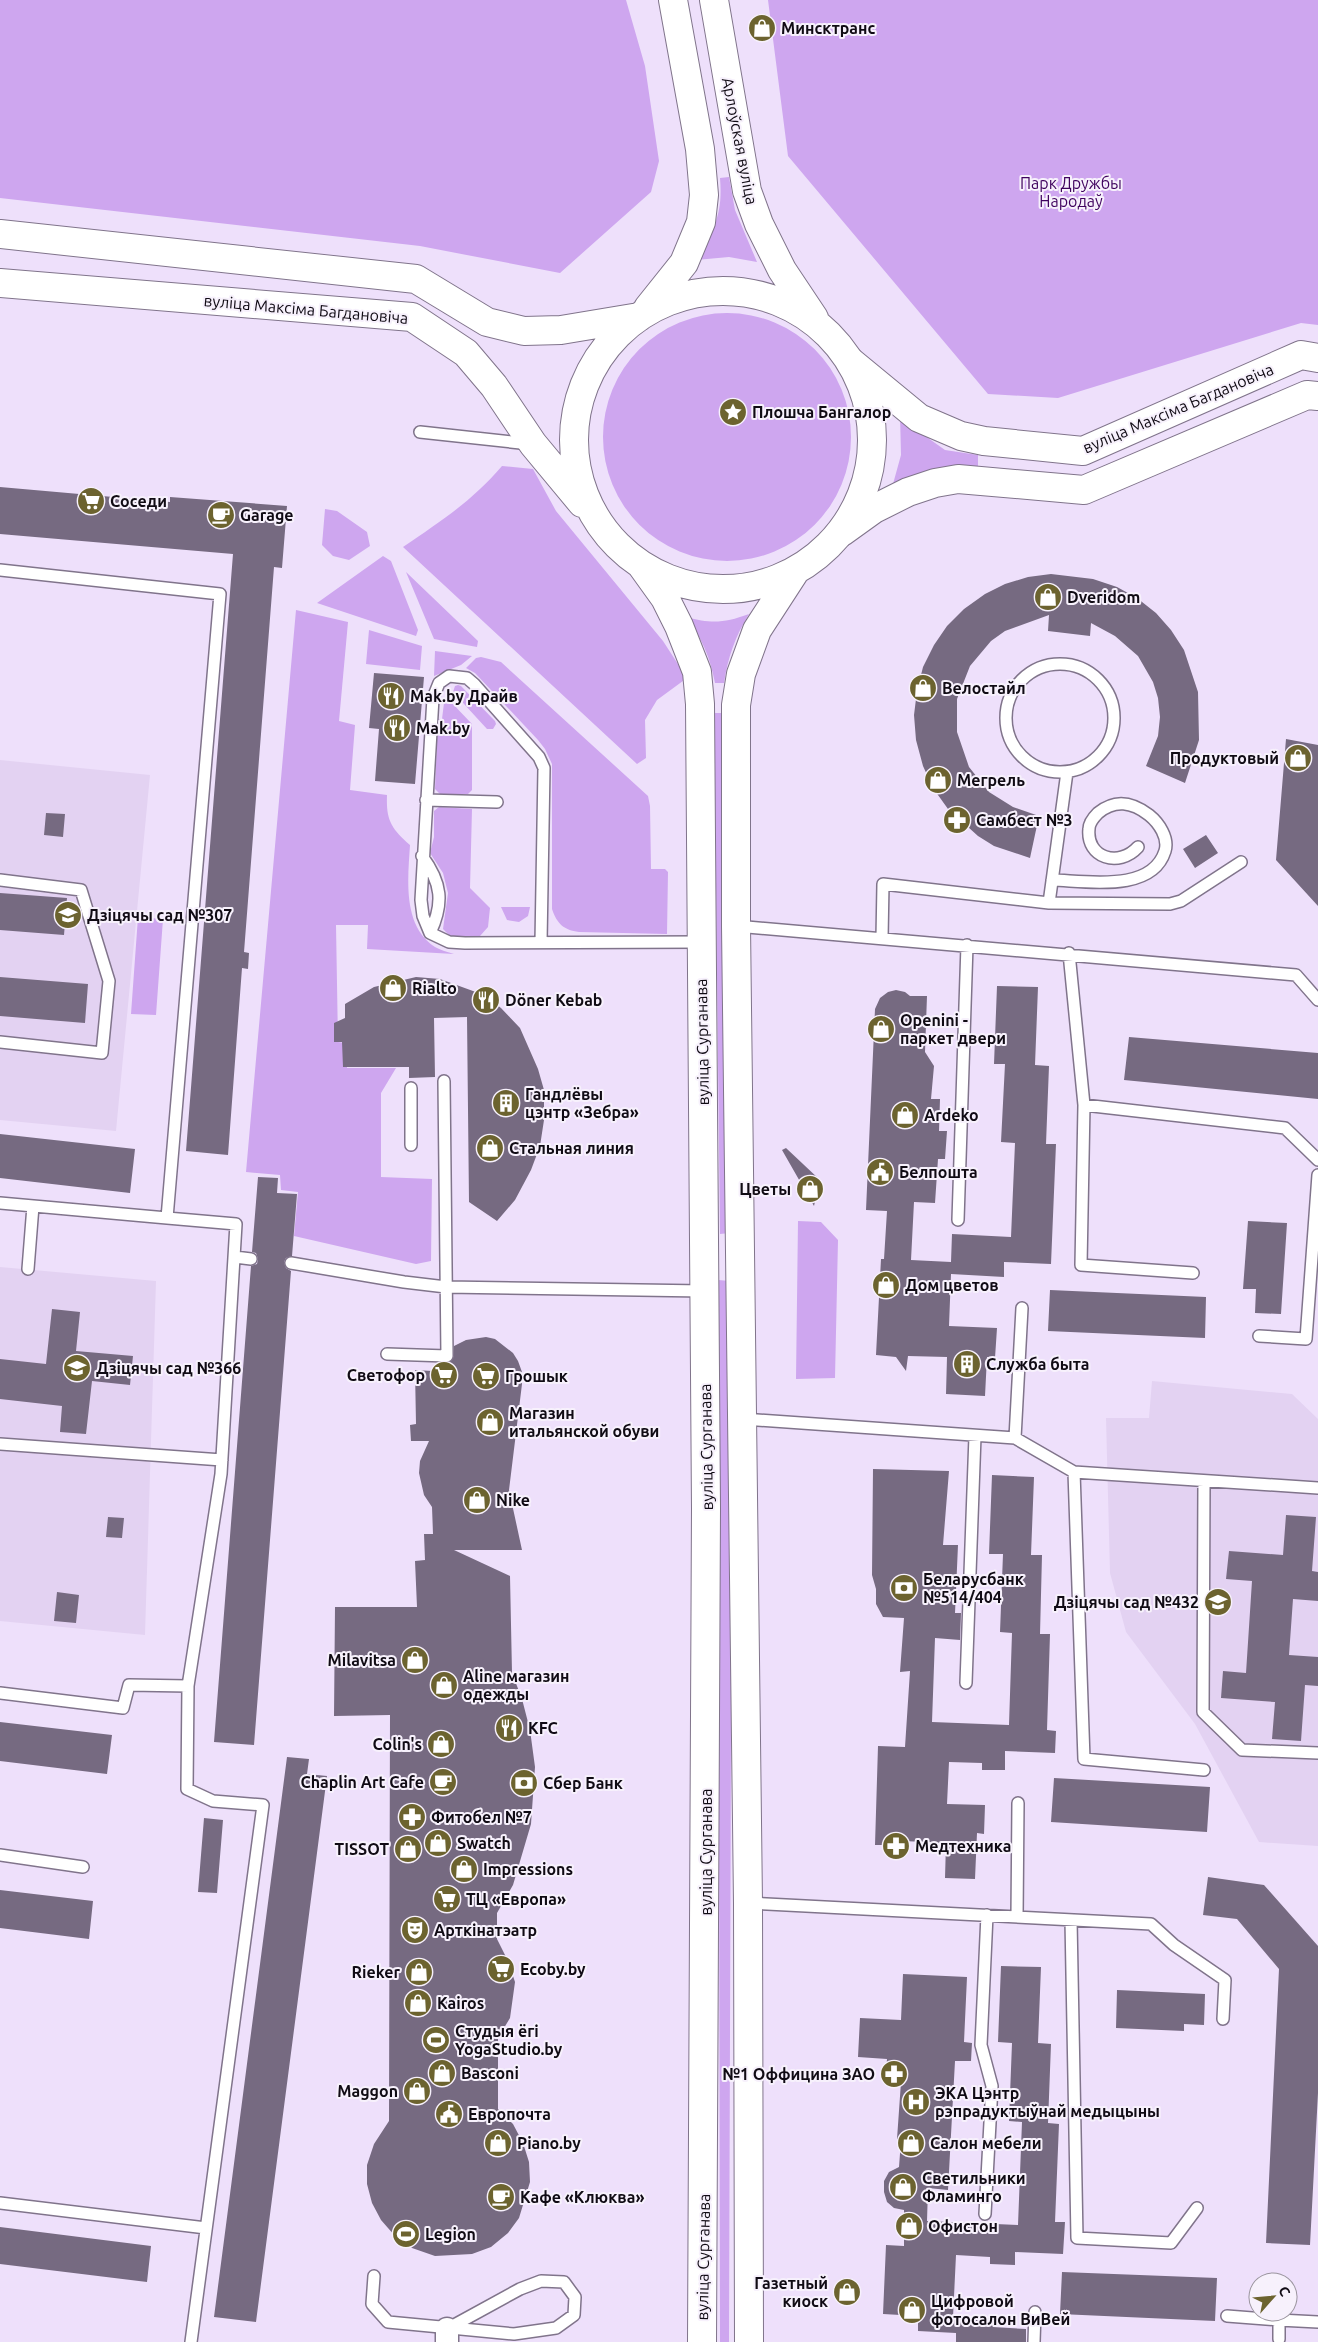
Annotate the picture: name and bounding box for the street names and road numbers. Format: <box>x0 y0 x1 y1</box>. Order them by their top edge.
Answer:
street label: Арлоўская вуліца <box>719 76 761 206</box>
street label: вуліца Максіма Багдановіча <box>203 291 409 327</box>
street label: вуліца Максіма Багдановіча <box>1080 360 1276 456</box>
street label: вуліца Сурганава <box>692 978 712 1106</box>
street label: вуліца Сурганава <box>696 1383 716 1511</box>
street label: вуліца Сурганава <box>697 1789 715 1915</box>
street label: вуліца Сурганава <box>693 2193 713 2321</box>

